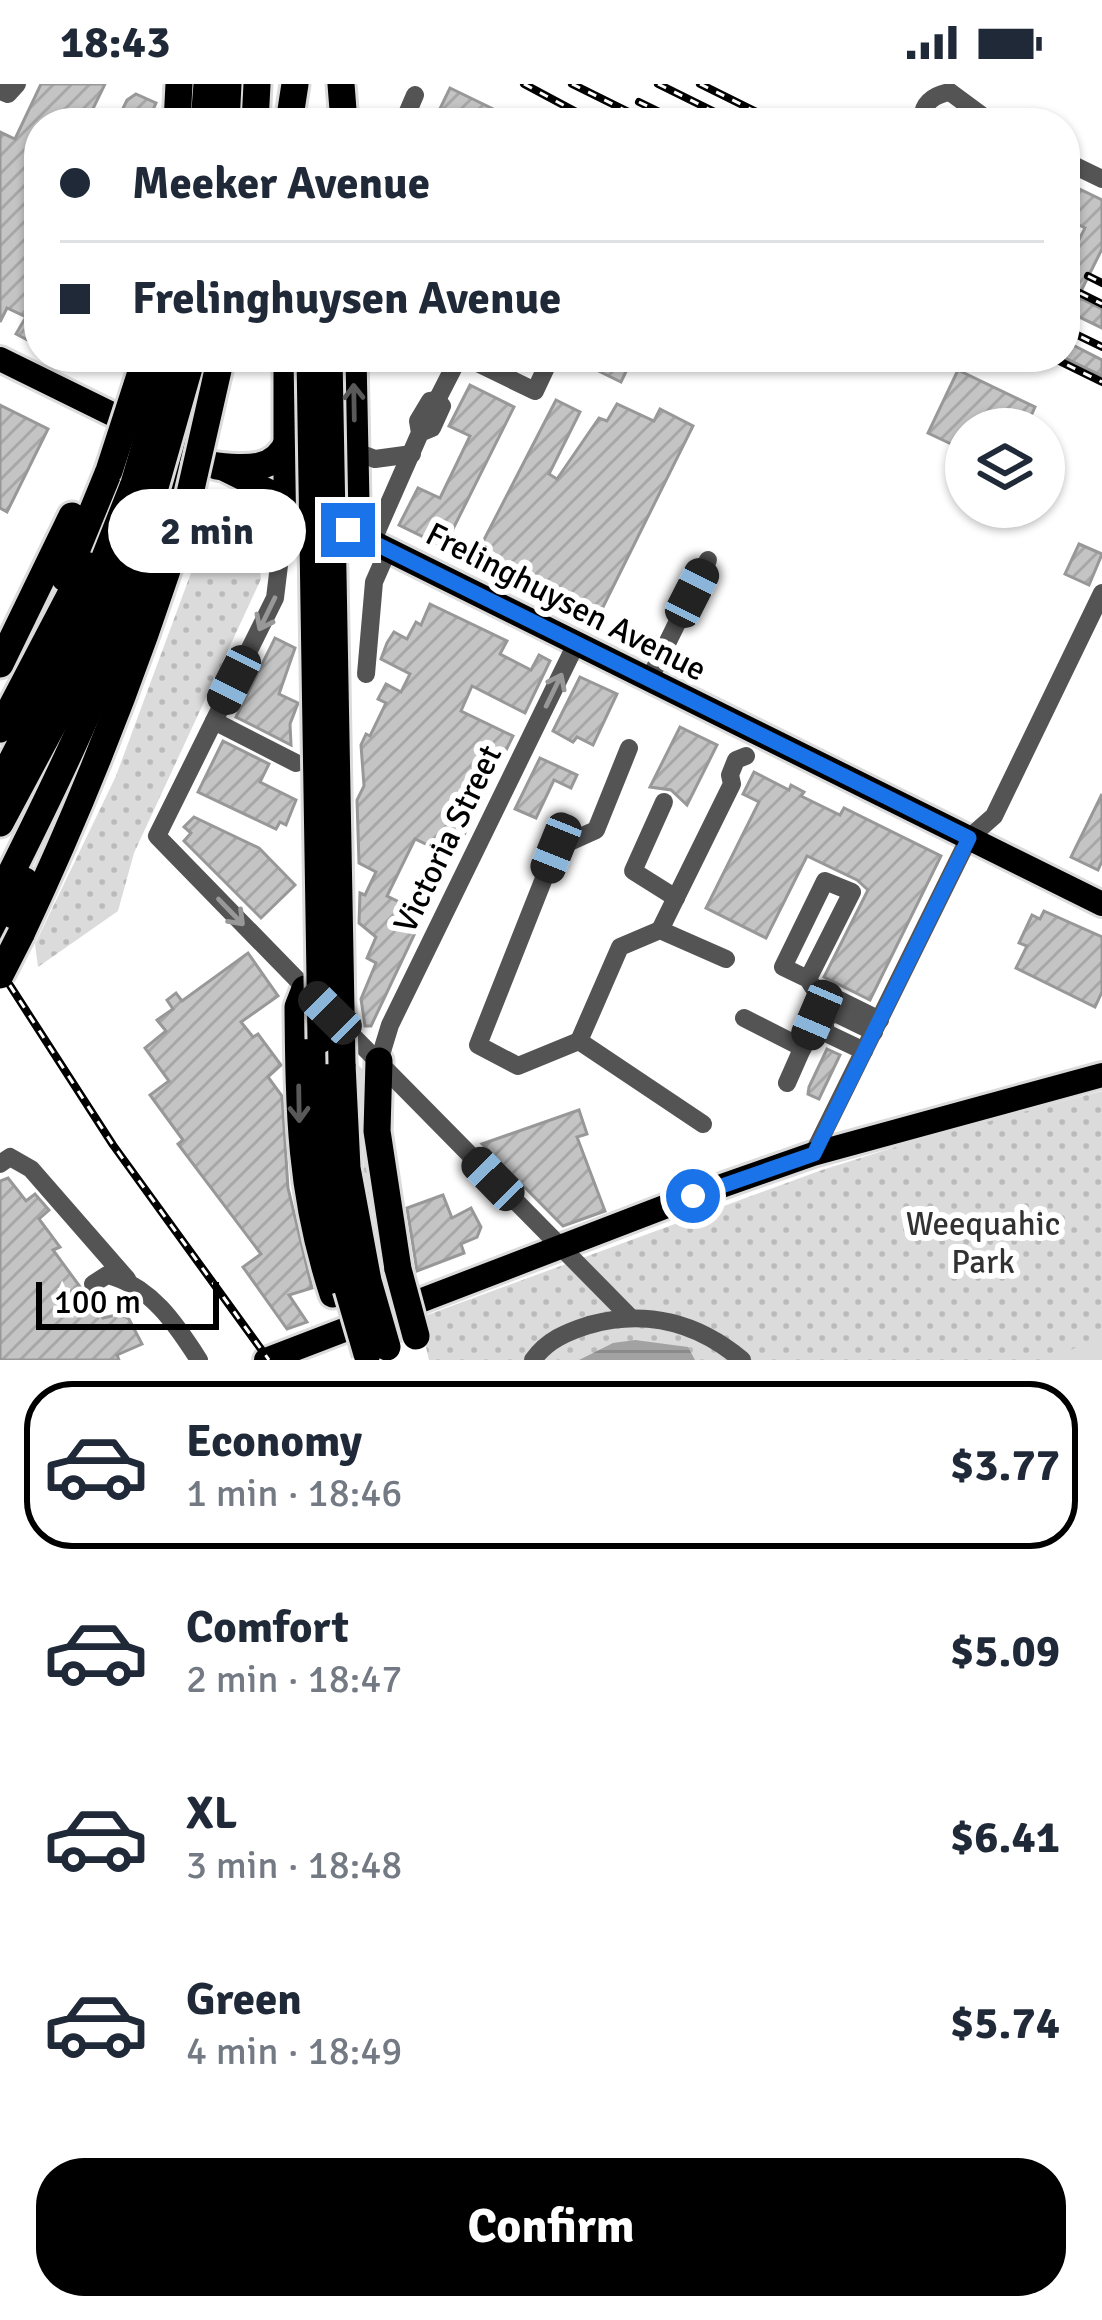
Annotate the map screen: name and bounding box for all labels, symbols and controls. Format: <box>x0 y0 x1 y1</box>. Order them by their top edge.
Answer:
text: 18:43 <box>60 15 170 70</box>
text: Meeker Avenue <box>132 156 430 211</box>
text: Frelinghuysen Avenue <box>132 271 561 326</box>
one-way arrow <box>343 383 366 422</box>
map controls <box>945 408 1065 528</box>
button: layers <box>945 408 1065 528</box>
callout: 2 min <box>108 488 306 572</box>
route end <box>321 503 375 557</box>
text: 2 min <box>160 507 254 555</box>
street label: Frelinghuysen Avenue <box>419 514 713 690</box>
car <box>660 553 724 633</box>
one-way arrow <box>254 596 277 632</box>
car <box>202 640 266 720</box>
one-way arrow <box>544 673 566 709</box>
street label: Victoria Street <box>385 739 511 939</box>
car <box>526 808 586 888</box>
one-way arrow <box>216 897 245 926</box>
car <box>292 975 368 1051</box>
car <box>786 975 848 1055</box>
one-way arrow <box>288 1084 310 1123</box>
car <box>455 1141 531 1217</box>
route start <box>666 1169 720 1223</box>
park label: Weequahic Park <box>906 1204 1060 1283</box>
scale bar <box>36 1276 219 1329</box>
text: 100 m <box>54 1282 141 1323</box>
icon: car <box>42 1411 150 1519</box>
text: Economy <box>186 1414 362 1469</box>
text: $3.77 <box>950 1438 1060 1493</box>
text: 1 min · 18:46 <box>186 1469 402 1517</box>
icon: car <box>42 1597 150 1705</box>
text: Comfort <box>186 1600 349 1655</box>
text: $5.09 <box>950 1624 1060 1679</box>
text: 2 min · 18:47 <box>186 1655 402 1703</box>
icon: car <box>42 1783 150 1891</box>
text: XL <box>186 1786 237 1841</box>
text: $6.41 <box>950 1810 1060 1865</box>
text: 3 min · 18:48 <box>186 1841 402 1889</box>
icon: car <box>42 1969 150 2077</box>
text: Green <box>186 1972 302 2027</box>
text: $5.74 <box>950 1996 1060 2051</box>
text: 4 min · 18:49 <box>186 2027 402 2075</box>
button: Confirm <box>36 2158 1066 2296</box>

